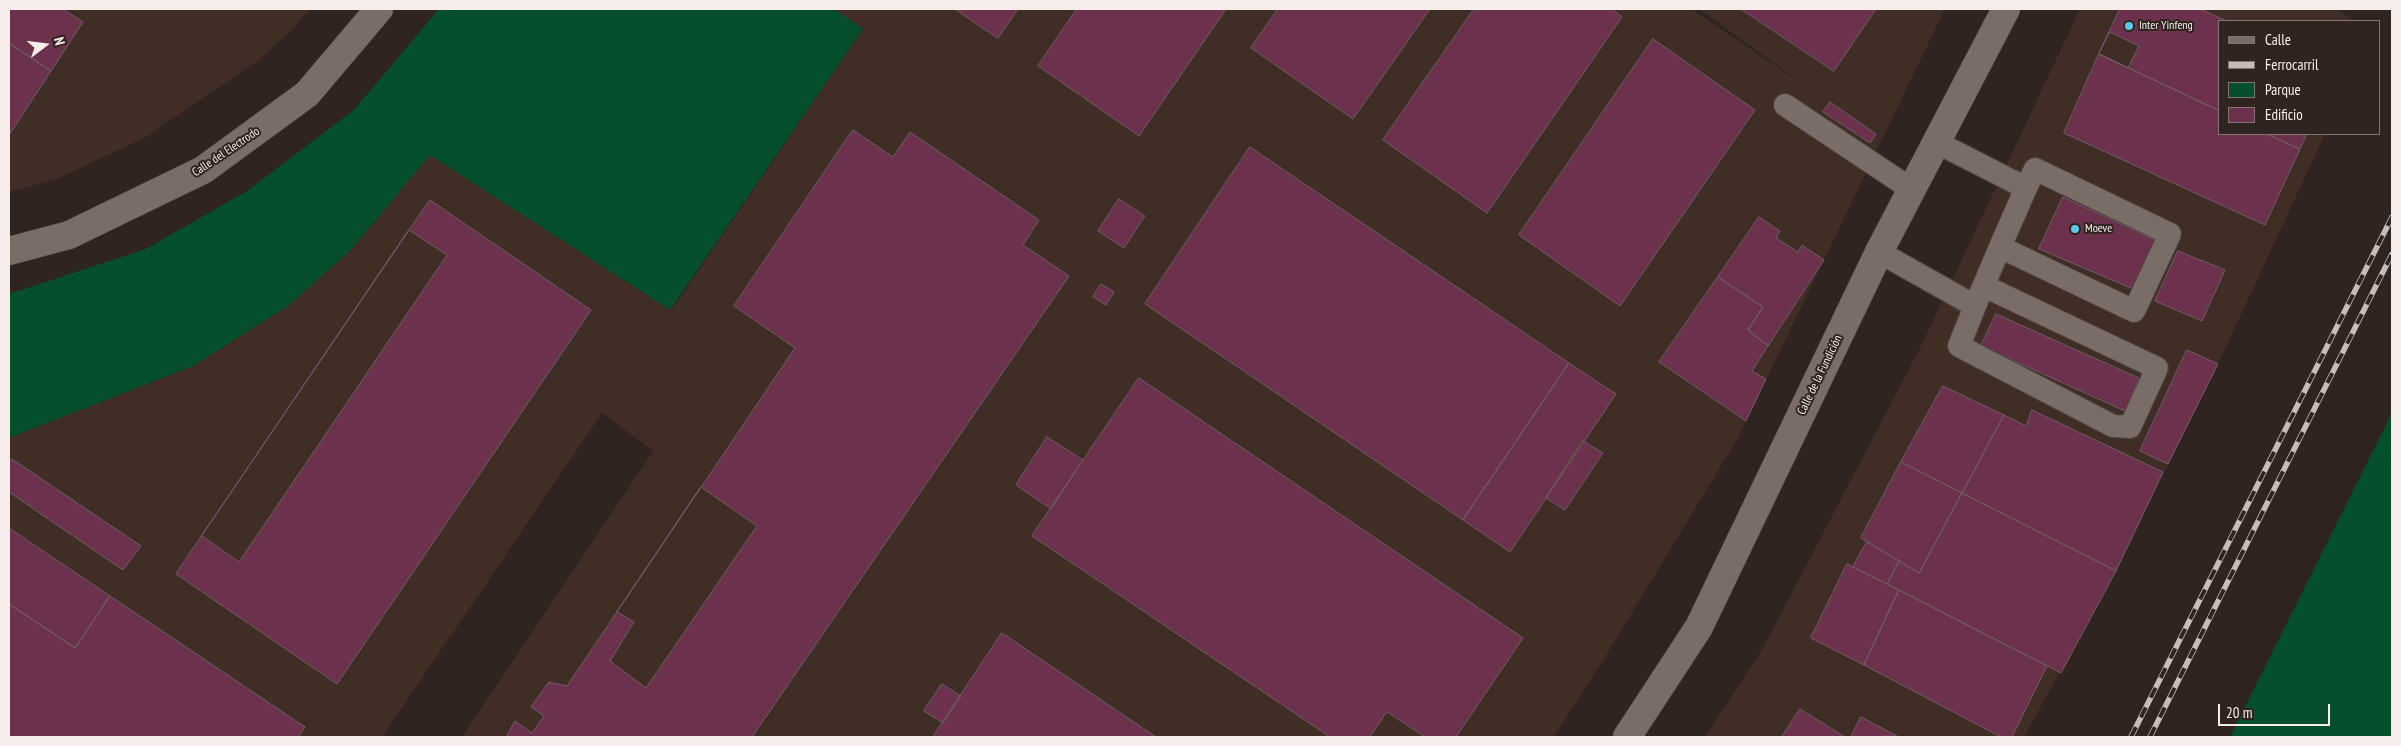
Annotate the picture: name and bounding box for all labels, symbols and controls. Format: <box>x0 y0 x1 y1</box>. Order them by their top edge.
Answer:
place label: Inter Yinfeng <box>2139 19 2193 33</box>
north arrow <box>20 20 70 70</box>
marker: Inter Yinfeng <box>2123 20 2135 32</box>
legend <box>2218 20 2381 135</box>
text: Calle <box>2265 30 2291 49</box>
text: N <box>50 35 69 47</box>
text: Ferrocarril <box>2265 55 2318 74</box>
text: Parque <box>2265 80 2301 99</box>
text: Edificio <box>2265 105 2303 124</box>
street label: Calle del Electrodo <box>190 124 262 180</box>
place label: Moeve <box>2085 222 2112 236</box>
marker: Moeve <box>2069 223 2081 235</box>
street label: Calle de la Fundición <box>1795 333 1845 417</box>
scale bar <box>2221 694 2334 726</box>
text: 20 m <box>2226 703 2252 722</box>

